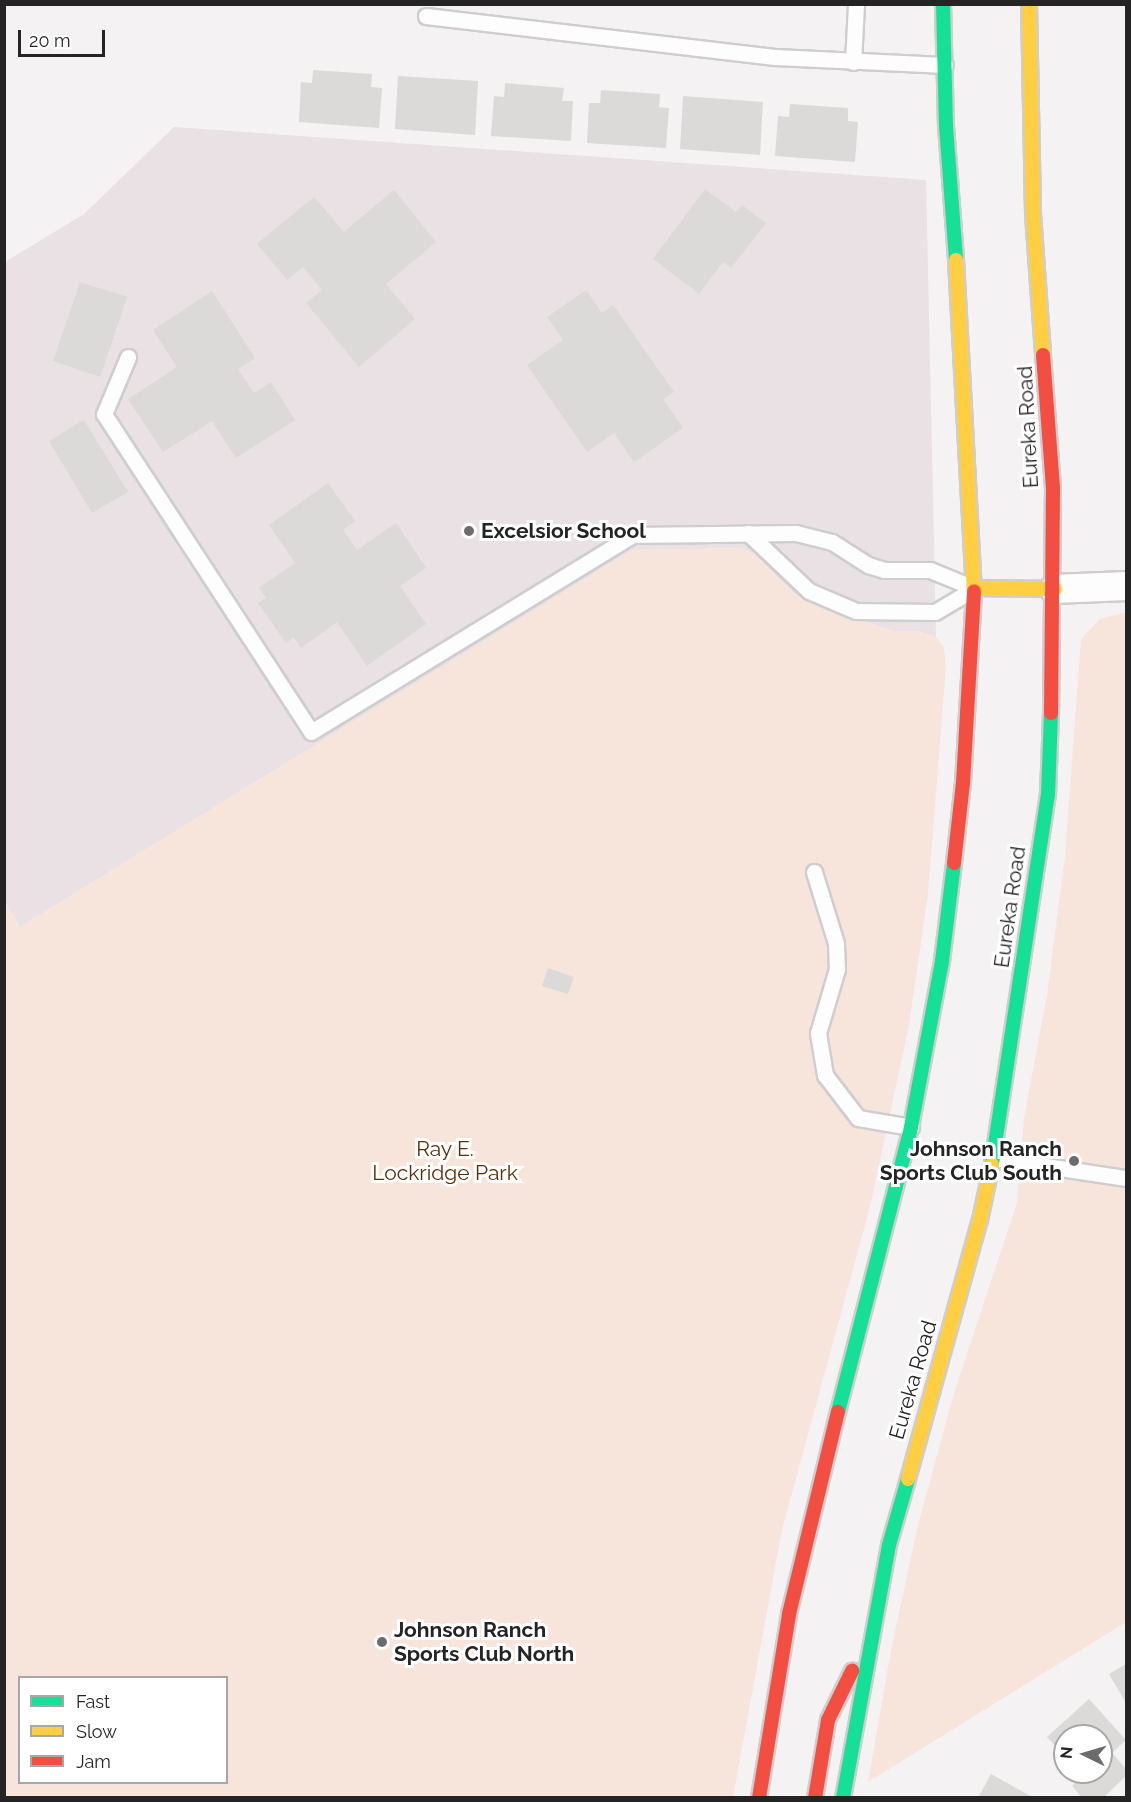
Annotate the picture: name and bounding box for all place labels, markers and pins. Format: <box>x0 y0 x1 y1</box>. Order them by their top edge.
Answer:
place label: Excelsior School <box>481 518 646 544</box>
marker: Excelsior School <box>462 524 476 538</box>
place label: Johnson Ranch Sports Club South <box>880 1136 1062 1186</box>
marker: Johnson Ranch Sports Club South <box>1067 1154 1081 1168</box>
place label: Johnson Ranch Sports Club North <box>394 1617 574 1667</box>
marker: Johnson Ranch Sports Club North <box>375 1635 389 1649</box>

